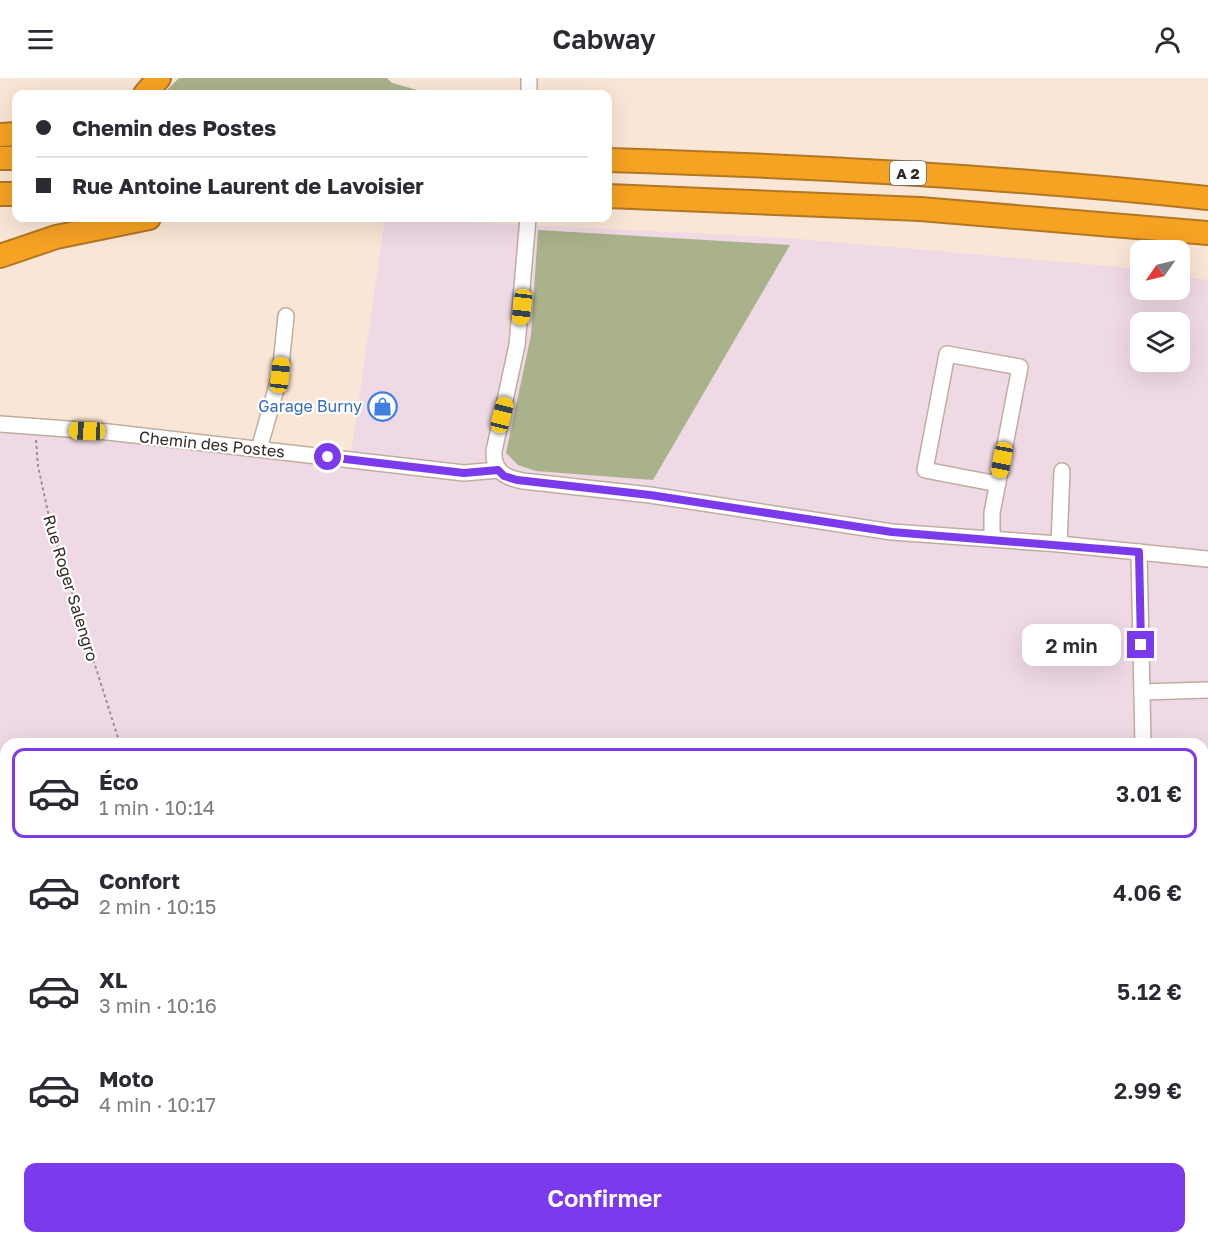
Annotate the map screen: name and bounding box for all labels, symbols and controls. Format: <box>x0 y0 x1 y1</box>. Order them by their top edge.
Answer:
icon: menu <box>24 23 57 56</box>
text: Cabway <box>552 23 656 55</box>
icon: person <box>1151 23 1184 56</box>
text: Chemin des Postes <box>72 114 276 141</box>
road number: A 2 <box>890 161 926 185</box>
text: Rue Antoine Laurent de Lavoisier <box>72 172 424 199</box>
north arrow <box>1130 240 1190 300</box>
map controls <box>1130 240 1190 372</box>
car <box>511 288 533 326</box>
button: layers <box>1130 312 1190 372</box>
car <box>269 356 291 394</box>
shop icon: Garage Burny <box>367 390 399 422</box>
car <box>489 395 515 435</box>
place label: Garage Burny <box>258 396 362 416</box>
car <box>69 421 105 441</box>
street label: Chemin des Postes <box>138 426 286 462</box>
car <box>990 441 1014 479</box>
route start <box>314 443 341 470</box>
street label: Rue Roger Salengro <box>39 512 103 664</box>
callout: 2 min <box>1021 624 1120 666</box>
route end <box>1127 631 1154 658</box>
text: 2 min <box>1046 633 1098 657</box>
icon: car <box>27 766 81 820</box>
text: Éco <box>99 768 138 795</box>
text: 3.01 € <box>1116 780 1182 807</box>
text: 1 min · 10:14 <box>99 795 215 819</box>
icon: car <box>27 865 81 919</box>
text: Confort <box>99 867 180 894</box>
text: 4.06 € <box>1113 879 1182 906</box>
text: 2 min · 10:15 <box>99 894 216 918</box>
icon: car <box>27 964 81 1018</box>
text: XL <box>99 966 127 993</box>
text: 5.12 € <box>1117 978 1182 1005</box>
text: 3 min · 10:16 <box>99 993 217 1017</box>
icon: car <box>27 1063 81 1117</box>
text: Moto <box>99 1065 154 1092</box>
text: 2.99 € <box>1114 1077 1182 1104</box>
text: 4 min · 10:17 <box>99 1092 216 1116</box>
button: Confirmer <box>24 1163 1185 1232</box>

